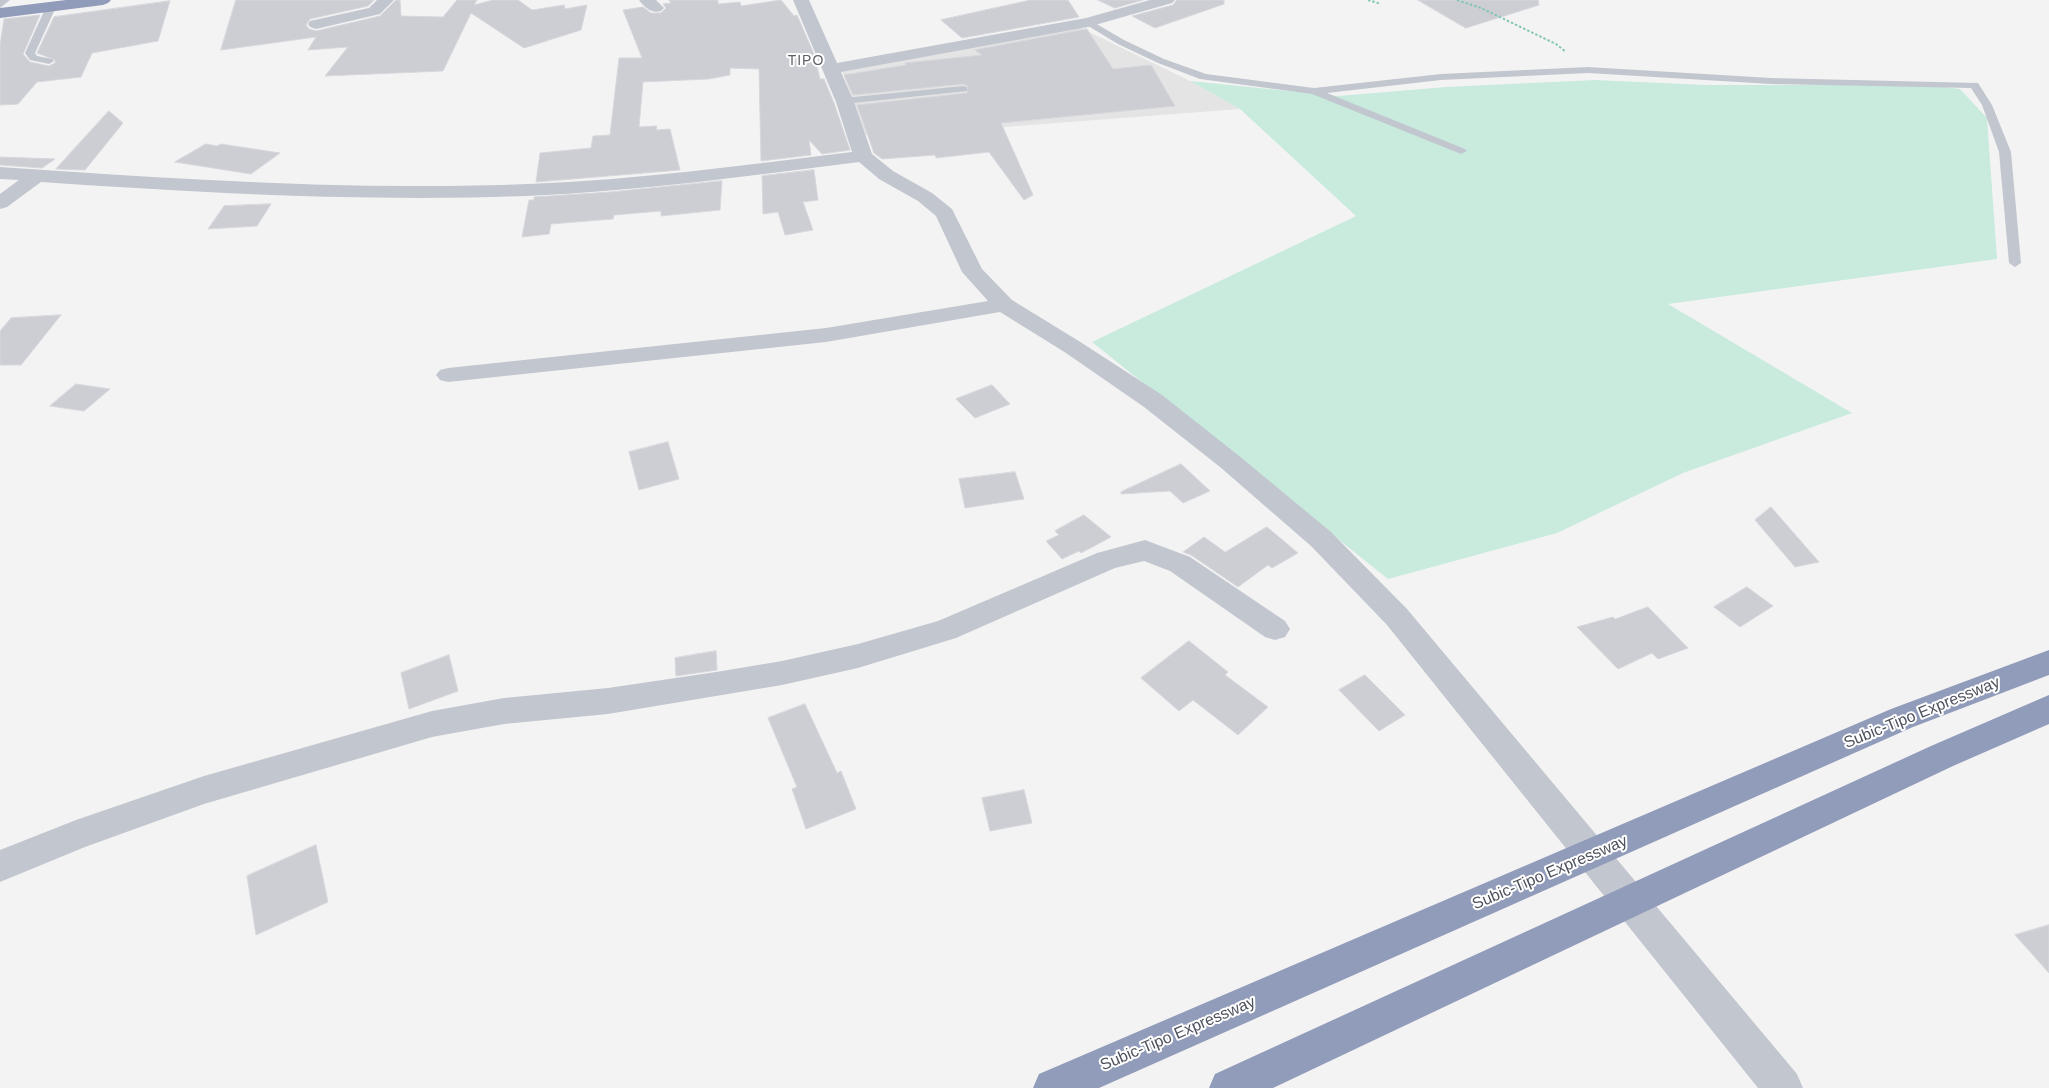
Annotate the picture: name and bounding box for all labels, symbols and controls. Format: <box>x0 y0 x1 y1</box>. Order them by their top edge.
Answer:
district label: TIPO <box>787 53 825 69</box>
street label: Subic-Tipo Expressway <box>1841 673 2003 753</box>
street label: Subic-Tipo Expressway <box>1470 832 1630 914</box>
street label: Subic-Tipo Expressway <box>1098 993 1258 1075</box>

